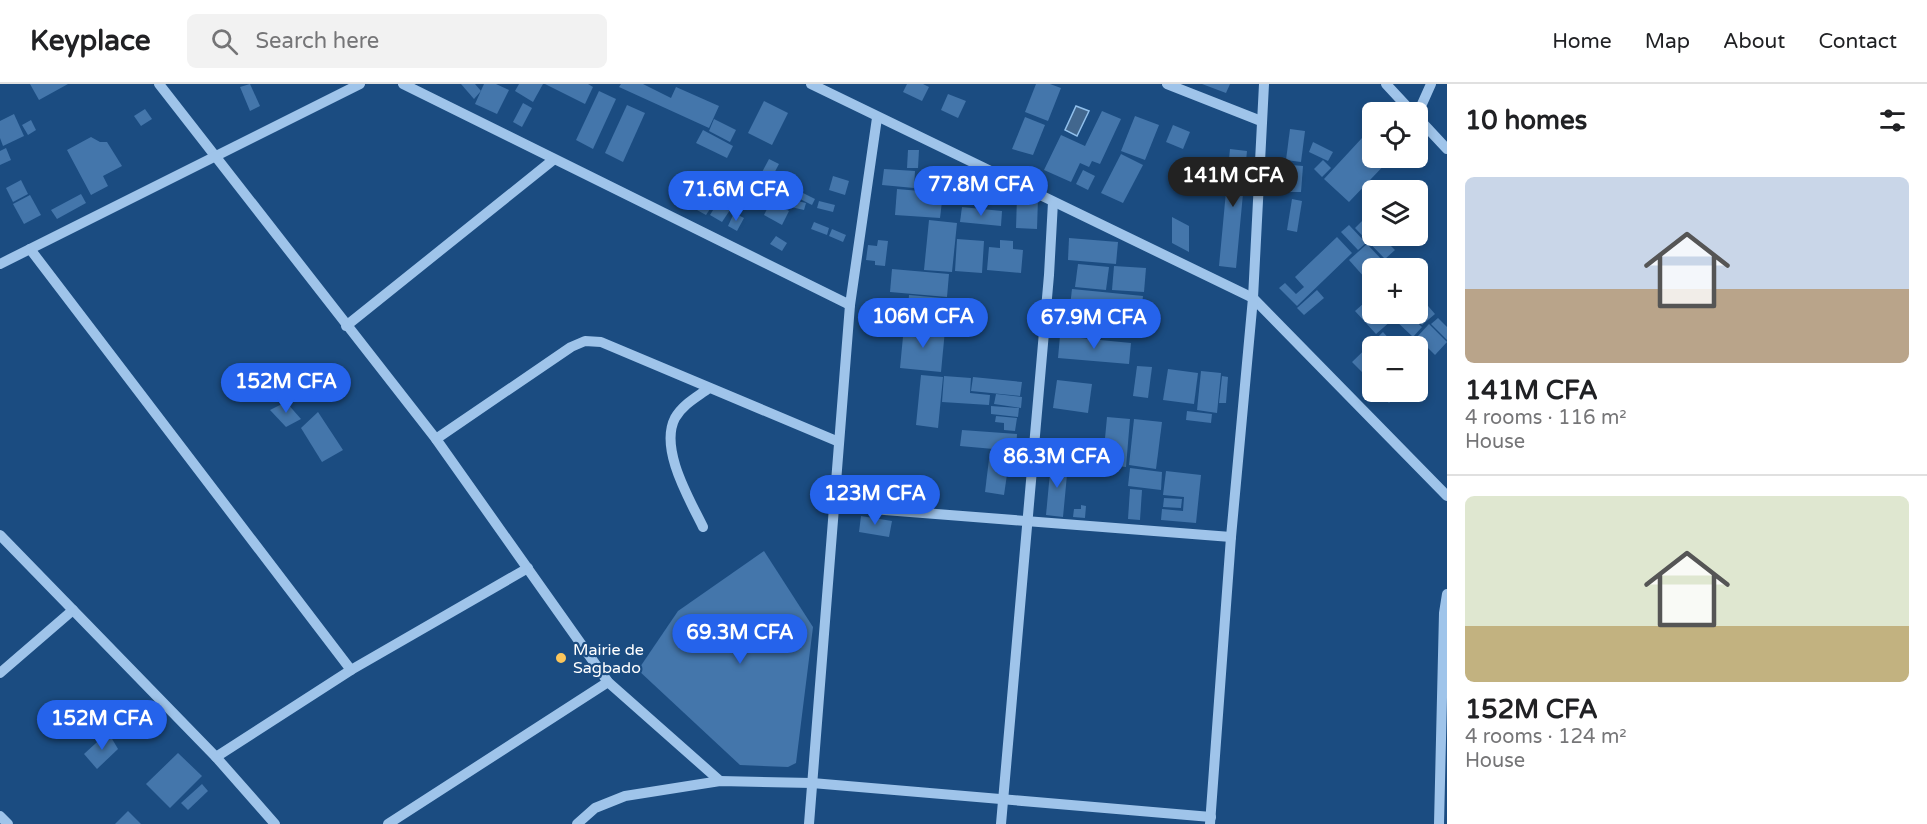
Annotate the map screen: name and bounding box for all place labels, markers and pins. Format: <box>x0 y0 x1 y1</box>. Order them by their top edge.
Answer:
pin: 141M CFA <box>1171 157 1295 208</box>
pin: 77.8M CFA <box>912 166 1050 217</box>
pin: 71.6M CFA <box>667 171 805 222</box>
pin: 106M CFA <box>861 298 985 349</box>
pin: 67.9M CFA <box>1025 299 1163 350</box>
pin: 152M CFA <box>224 363 348 414</box>
pin: 86.3M CFA <box>988 438 1126 489</box>
pin: 123M CFA <box>813 475 937 526</box>
pin: 69.3M CFA <box>671 614 809 665</box>
place label: Mairie de Sagbado <box>573 640 644 678</box>
marker: Mairie de Sagbado <box>554 651 568 665</box>
pin: 152M CFA <box>40 700 164 751</box>

